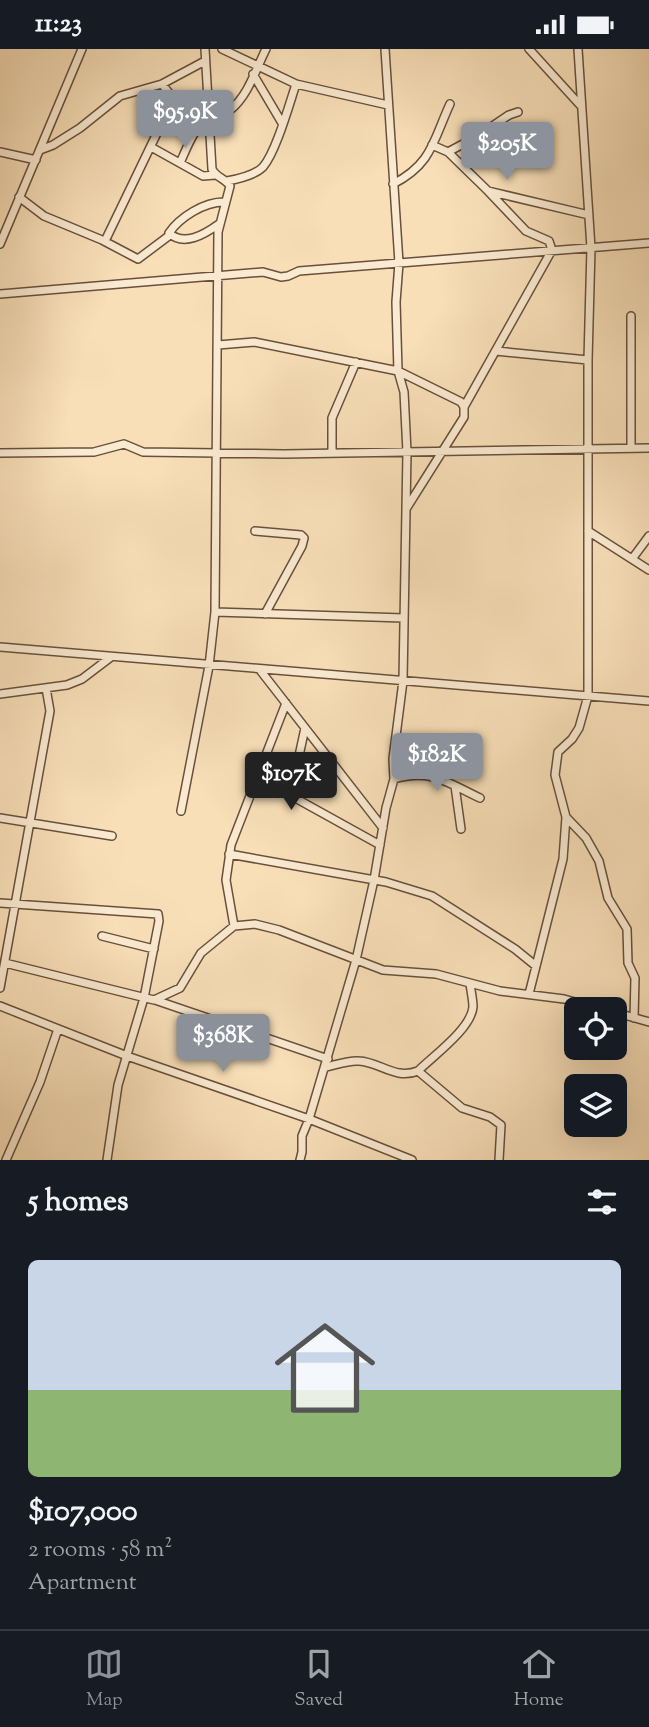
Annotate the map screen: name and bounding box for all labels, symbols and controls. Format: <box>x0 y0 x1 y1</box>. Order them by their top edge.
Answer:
text: 11:23 <box>35 6 82 43</box>
pin: $95.9K <box>128 91 242 150</box>
text: $95.9K <box>153 96 217 129</box>
pin: $205K <box>458 123 556 182</box>
text: $205K <box>477 128 537 161</box>
pin: $182K <box>388 733 486 793</box>
text: $182K <box>408 739 466 772</box>
pin: $107K <box>242 753 340 812</box>
text: $107K <box>261 758 321 791</box>
map controls <box>564 997 627 1137</box>
button: locate <box>564 997 627 1060</box>
pin: $368K <box>174 1014 272 1074</box>
text: $368K <box>193 1020 253 1053</box>
button: layers <box>564 1074 627 1137</box>
text: 5 homes <box>28 1181 129 1224</box>
icon: filters <box>583 1183 621 1221</box>
icon: home <box>262 1305 388 1431</box>
text: $107,000 <box>28 1491 138 1534</box>
text: 2 rooms · 58 m² <box>28 1534 172 1567</box>
text: Apartment <box>28 1567 137 1600</box>
tab: Map <box>85 1645 123 1714</box>
tab: Saved <box>294 1645 343 1714</box>
tab: Home <box>514 1645 564 1714</box>

